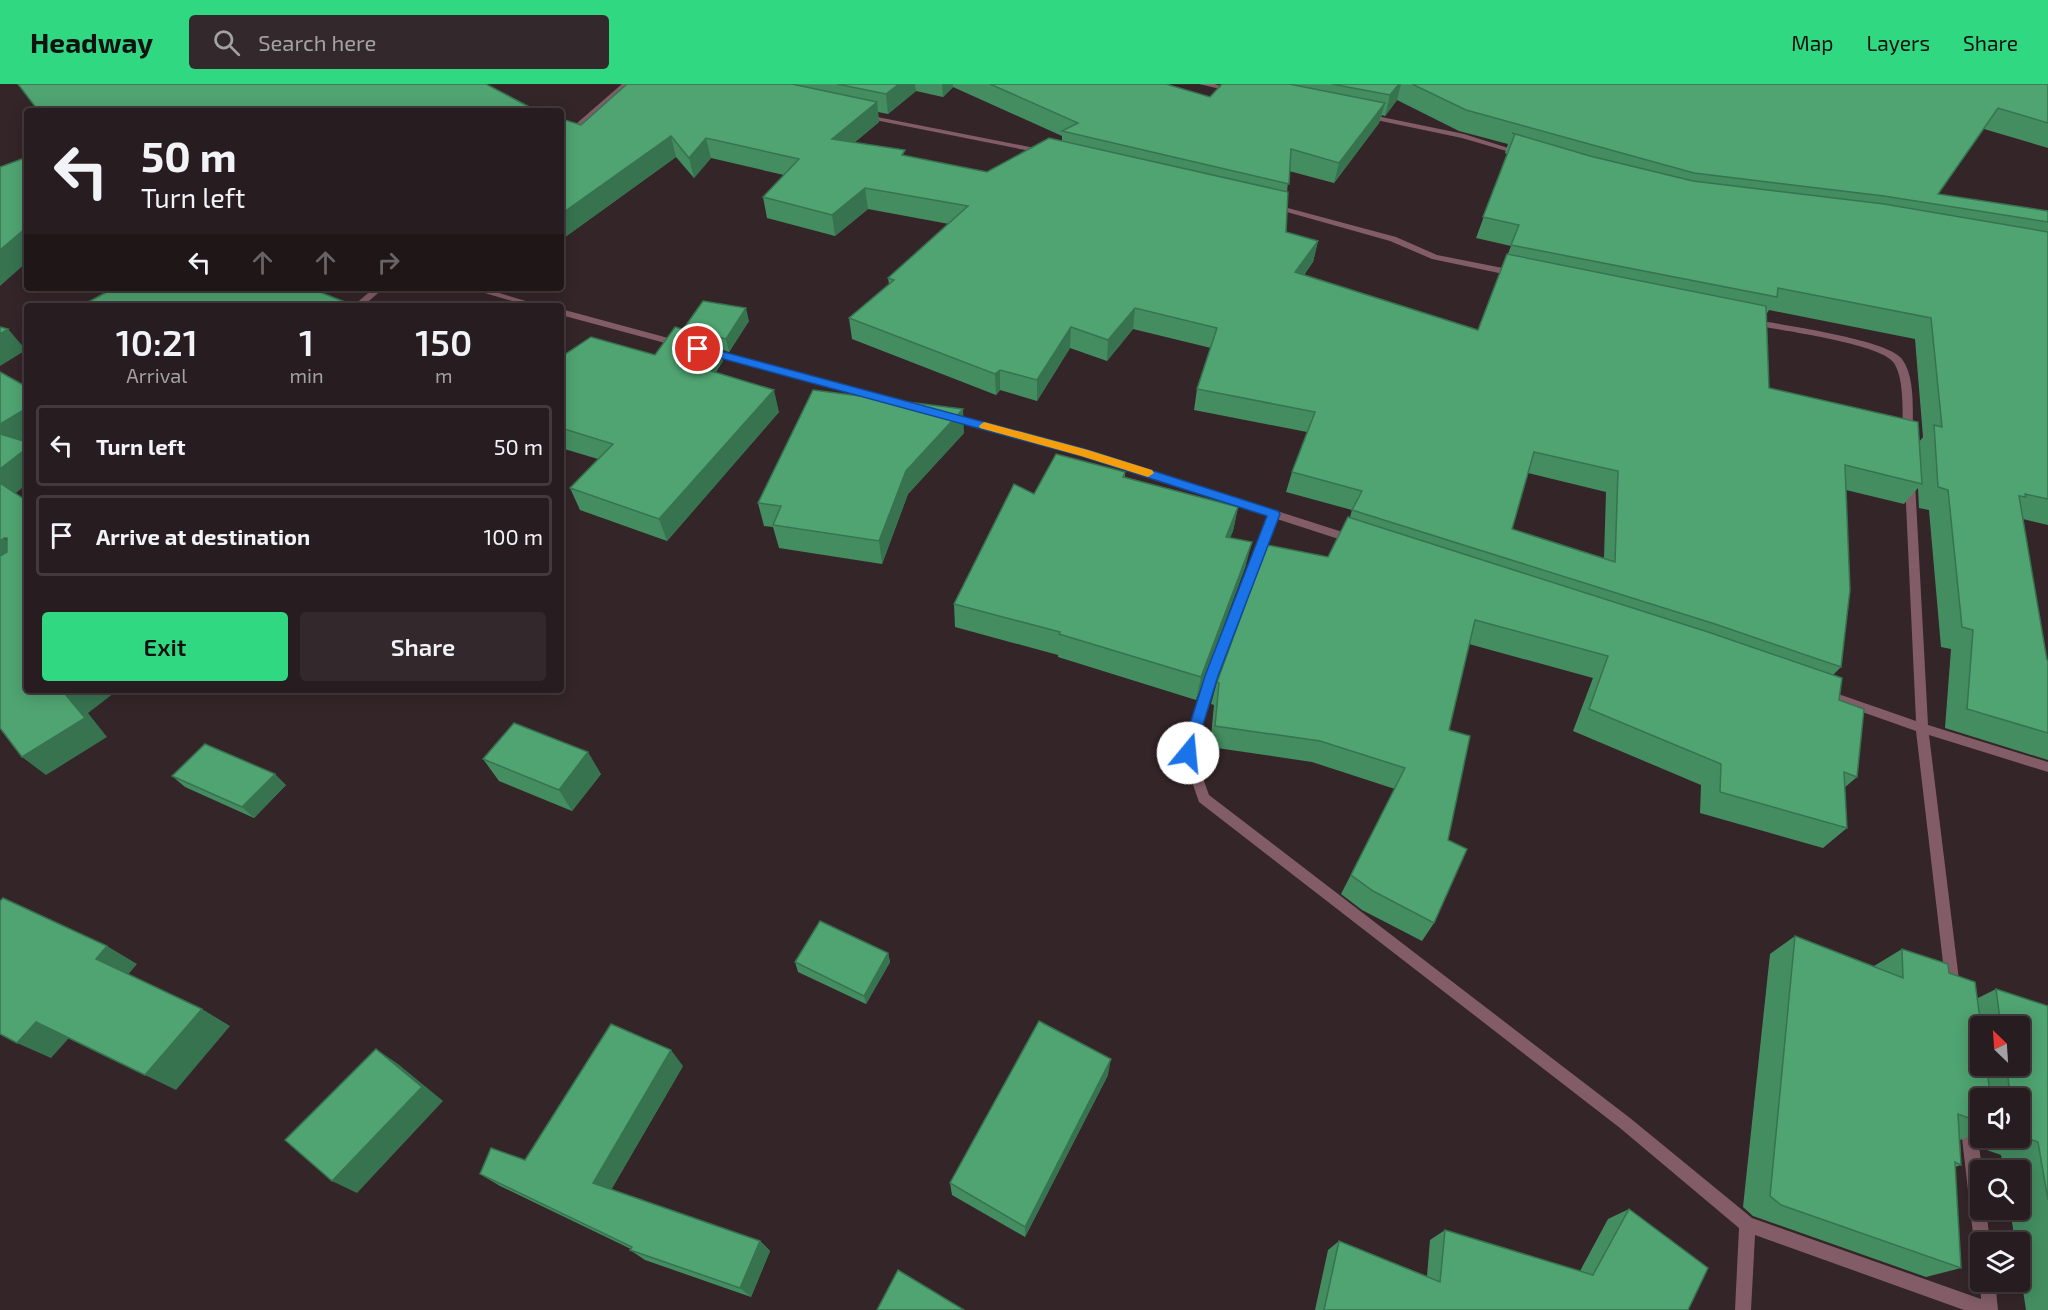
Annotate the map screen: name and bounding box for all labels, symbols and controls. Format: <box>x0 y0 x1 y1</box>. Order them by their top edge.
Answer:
search box <box>189 15 609 69</box>
text: Headway <box>30 25 153 59</box>
icon: search <box>210 26 243 59</box>
text: Search here <box>258 29 376 55</box>
text: Map <box>1791 30 1833 55</box>
text: Layers <box>1866 30 1930 55</box>
text: Share <box>1963 30 2018 55</box>
text: 50 m <box>141 130 237 180</box>
icon: left <box>42 132 120 210</box>
text: Turn left <box>141 181 245 213</box>
icon: left <box>183 246 216 279</box>
icon: ahead <box>246 246 279 279</box>
icon: ahead <box>309 246 342 279</box>
icon: right <box>372 246 405 279</box>
text: 10:21 <box>116 320 198 363</box>
text: 1 <box>299 320 314 363</box>
text: 150 <box>415 320 472 363</box>
pin <box>672 323 723 374</box>
icon: arrive <box>681 332 714 365</box>
text: Arrival <box>126 363 187 387</box>
text: min <box>289 363 324 387</box>
text: m <box>435 363 453 387</box>
icon: left <box>45 429 78 462</box>
text: Turn left <box>96 433 185 459</box>
text: 50 m <box>494 433 543 459</box>
icon: arrive <box>45 519 78 552</box>
text: Arrive at destination <box>96 523 310 549</box>
text: 100 m <box>484 523 543 549</box>
button: Exit <box>42 612 288 681</box>
button: Share <box>300 612 546 681</box>
position arrow <box>1156 721 1220 785</box>
north arrow <box>1970 1016 2030 1076</box>
map controls <box>1970 1016 2030 1292</box>
button: sound <box>1970 1088 2030 1148</box>
button: search <box>1970 1160 2030 1220</box>
button: layers <box>1970 1232 2030 1292</box>

